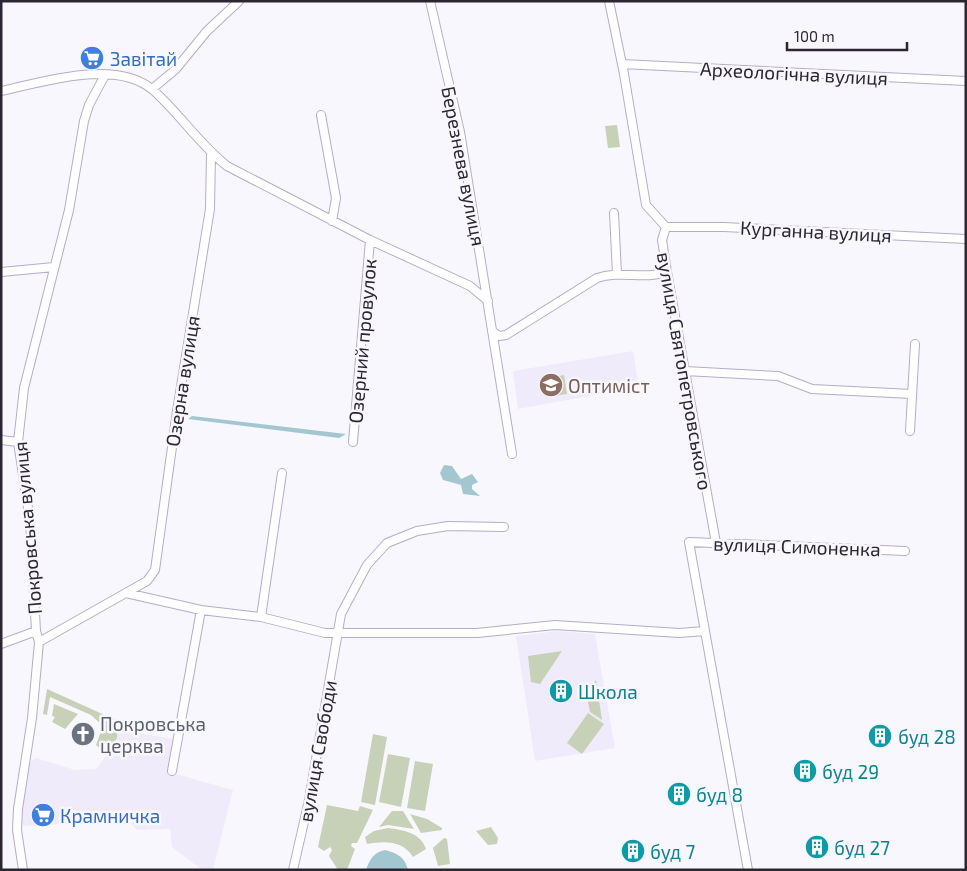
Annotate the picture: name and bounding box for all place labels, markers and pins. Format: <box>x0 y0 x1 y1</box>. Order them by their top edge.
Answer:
supermarket icon: Завітай <box>79 45 105 71</box>
place label: Завітай <box>110 47 177 70</box>
school or university icon: Оптиміст <box>538 372 564 398</box>
place label: Оптиміст <box>568 374 650 397</box>
building icon: Школа <box>548 678 574 704</box>
place label: Школа <box>578 680 638 703</box>
place label: Покровська церква <box>100 712 206 757</box>
church icon: Покровська церква <box>70 721 96 747</box>
building icon: буд 28 <box>867 723 893 749</box>
place label: буд 28 <box>898 725 956 749</box>
building icon: буд 29 <box>792 758 818 784</box>
place label: буд 29 <box>822 760 879 784</box>
building icon: буд 8 <box>666 781 692 807</box>
place label: буд 8 <box>696 783 743 807</box>
supermarket icon: Крамничка <box>30 802 56 828</box>
place label: Крамничка <box>60 804 160 827</box>
building icon: буд 27 <box>804 834 830 860</box>
place label: буд 27 <box>834 836 890 860</box>
building icon: буд 7 <box>620 838 646 864</box>
place label: буд 7 <box>650 840 696 864</box>

